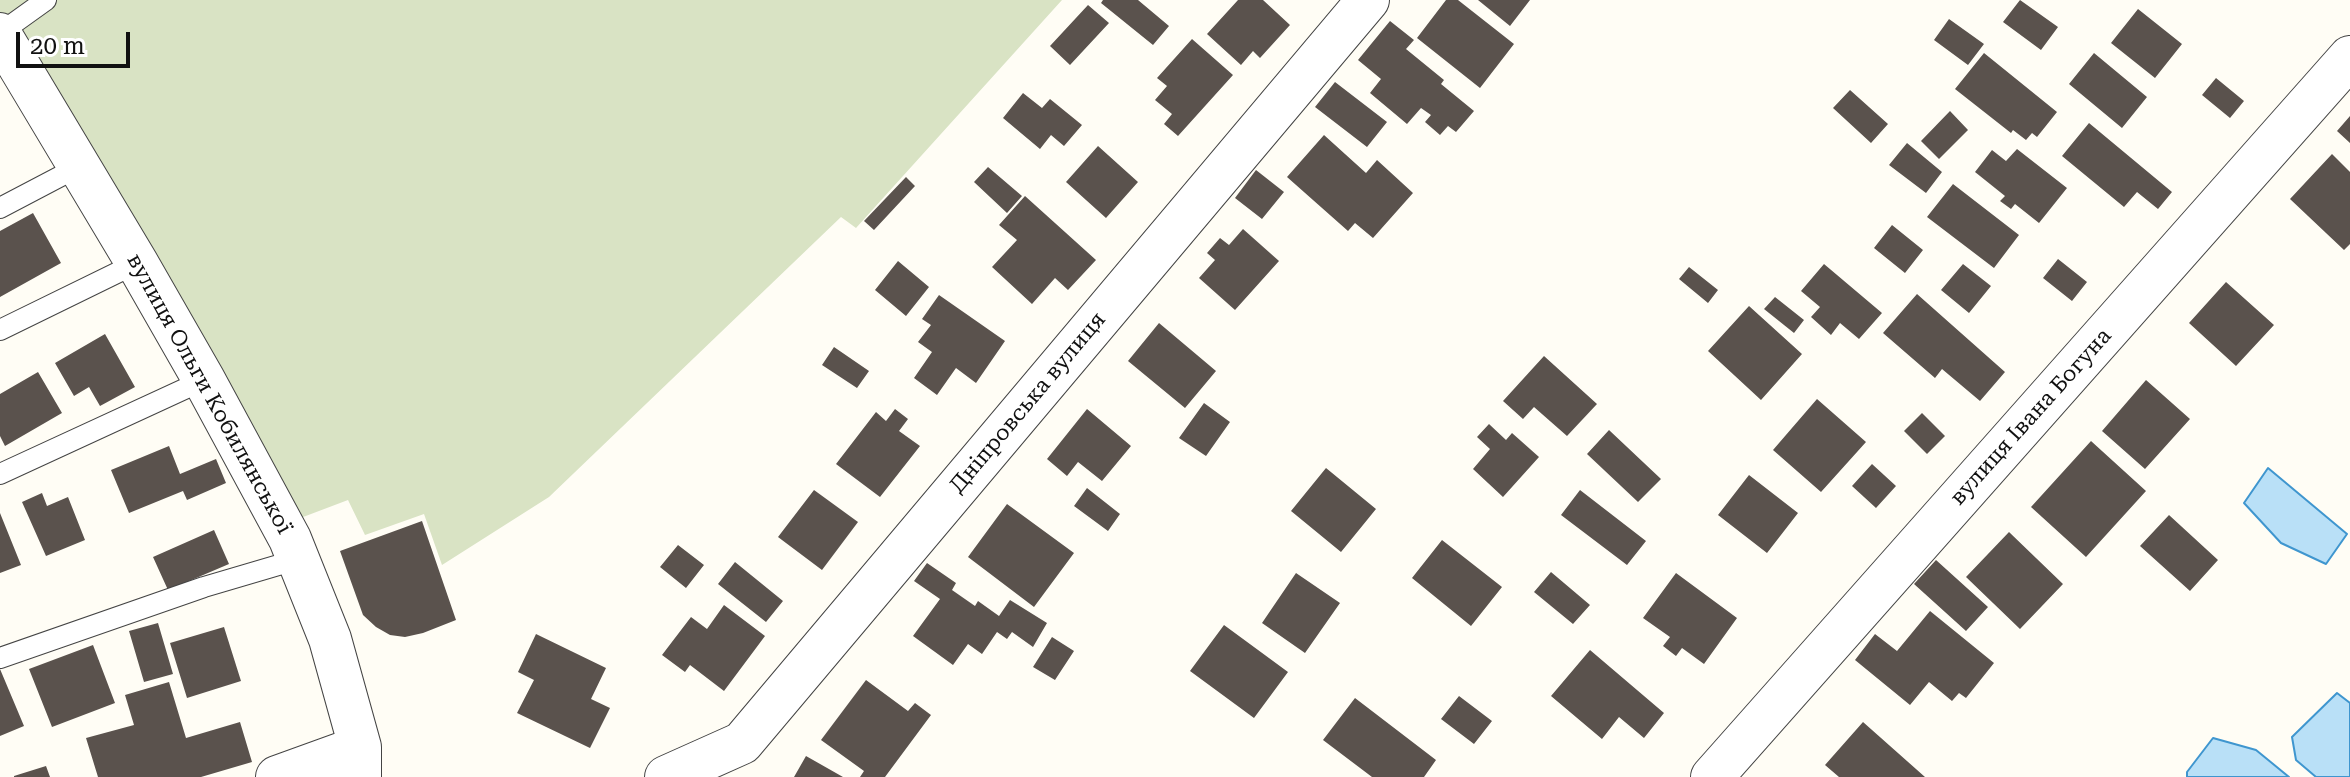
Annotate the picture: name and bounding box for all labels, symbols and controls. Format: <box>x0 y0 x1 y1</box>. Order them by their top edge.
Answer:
scale bar <box>20 16 134 66</box>
text: 20 m <box>30 32 85 60</box>
street label: вулиця Ольги Кобилянської <box>121 249 297 539</box>
street label: Дніпровська вулиця <box>945 307 1111 499</box>
street label: вулиця Івана Богуна <box>1945 323 2117 511</box>

